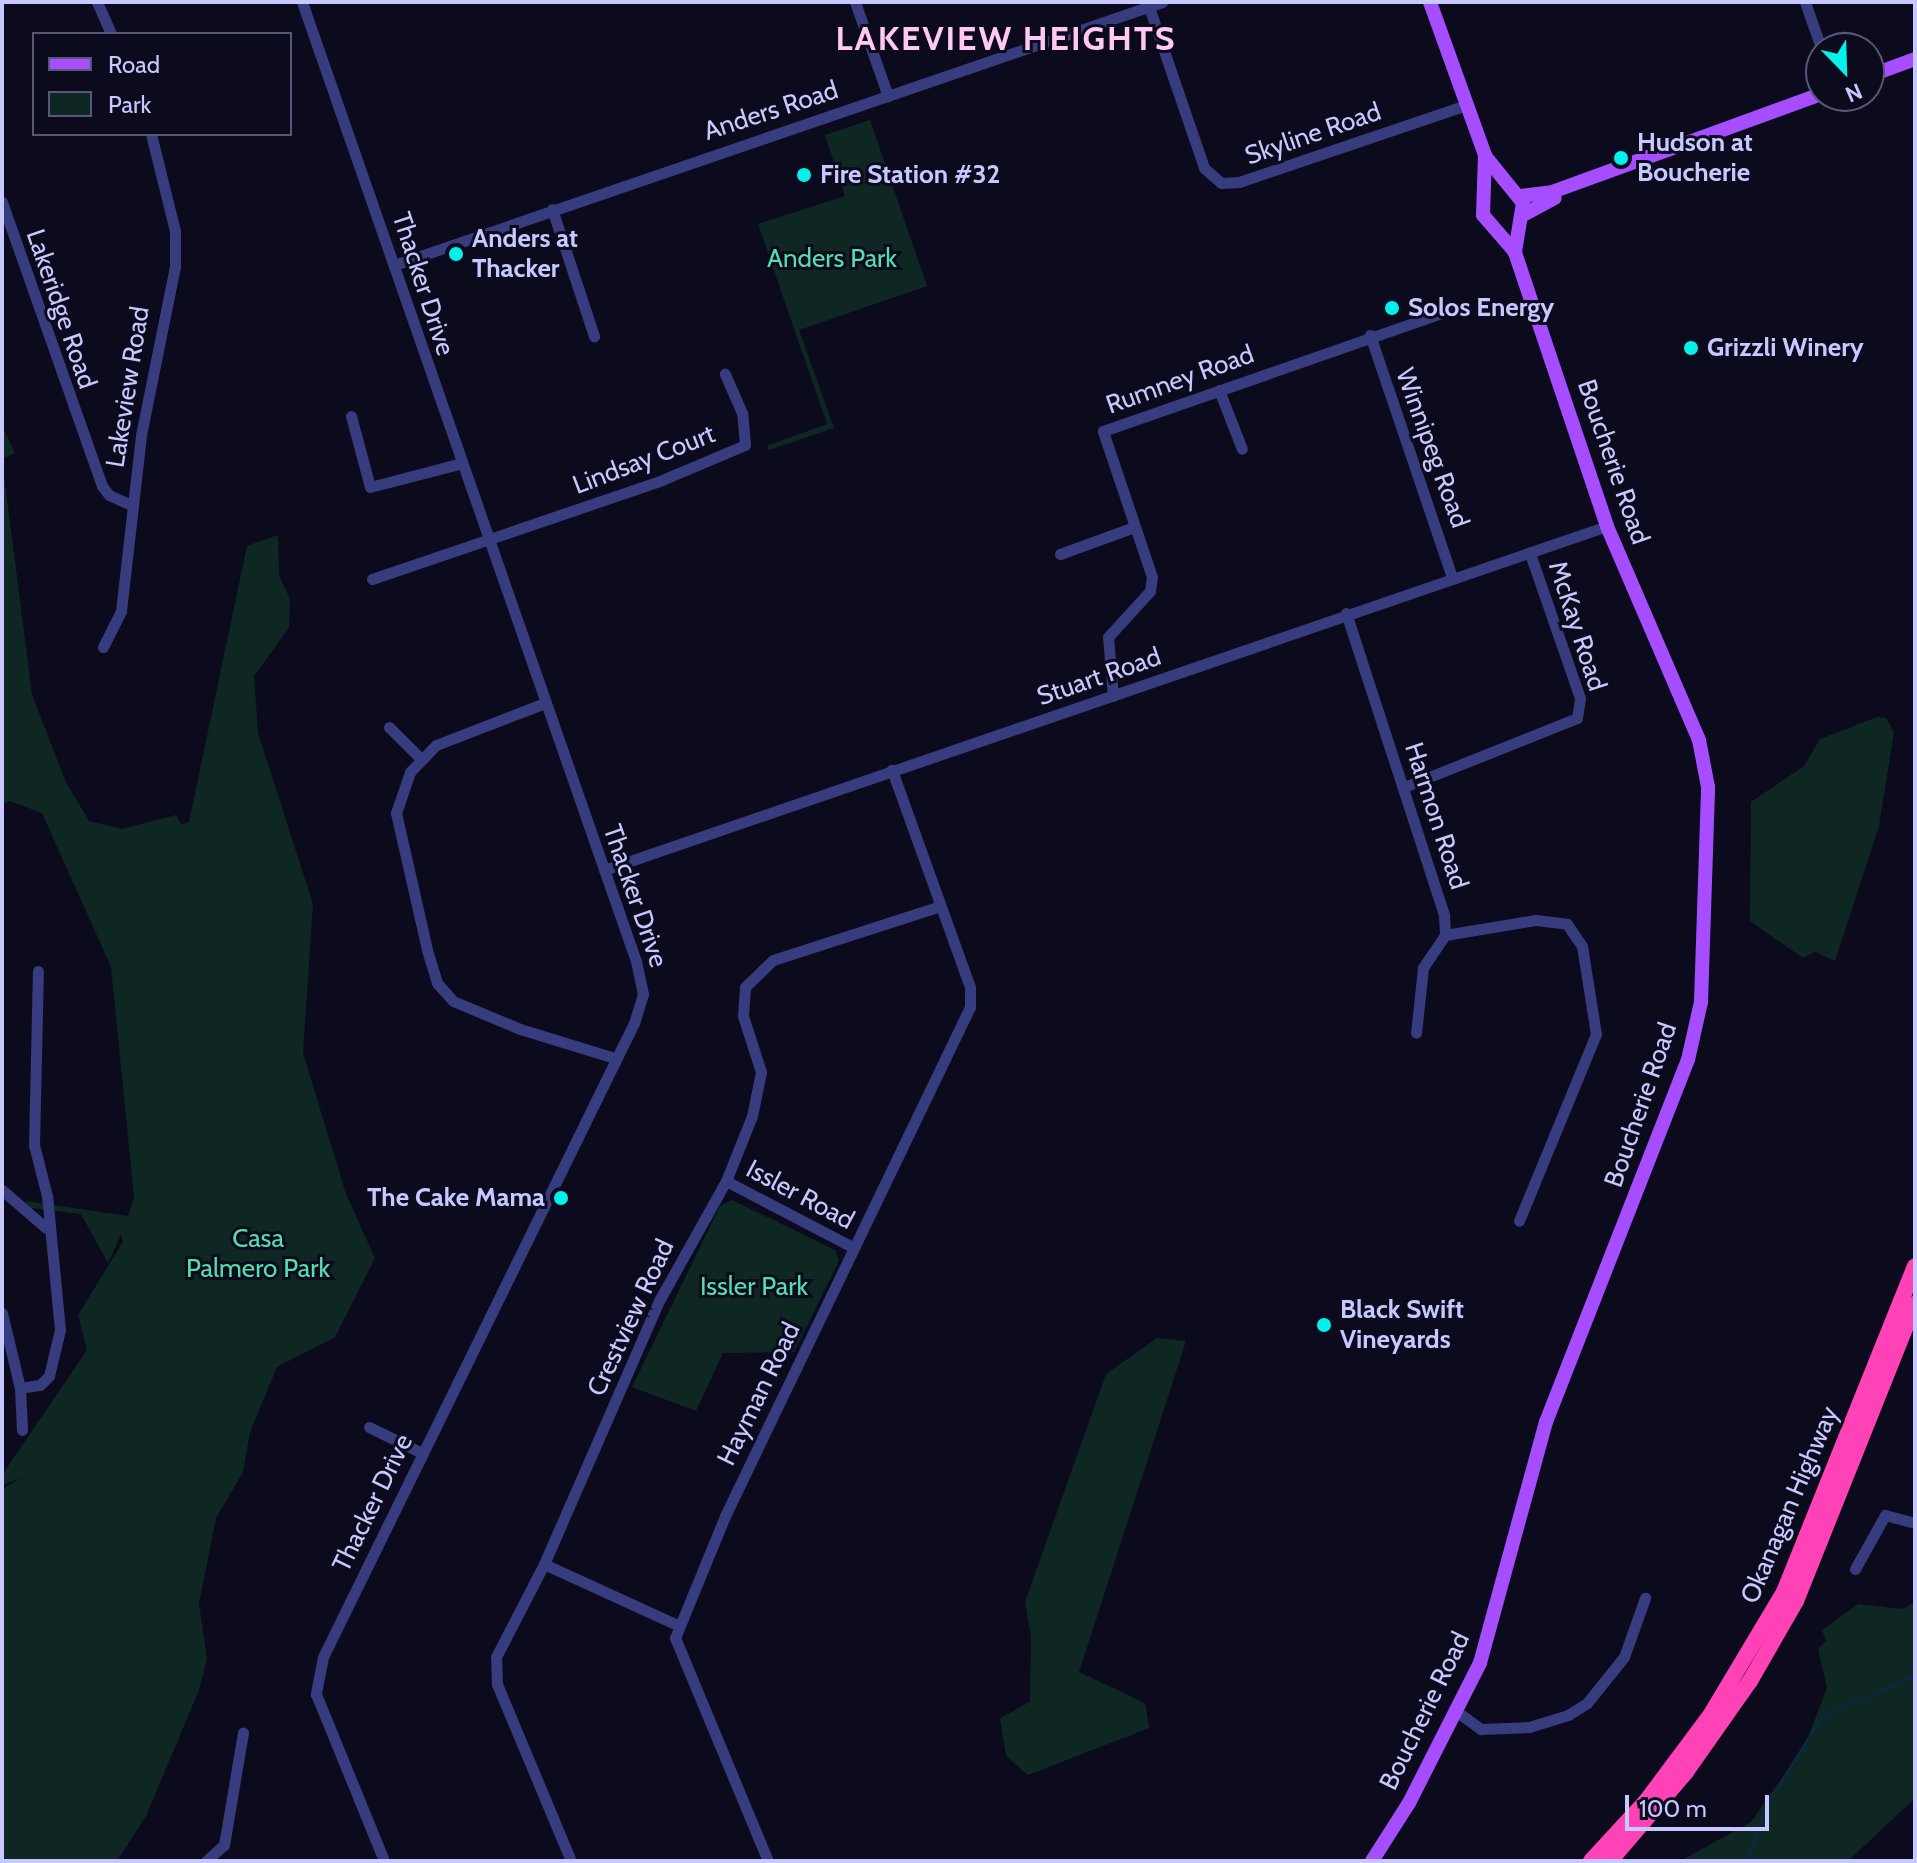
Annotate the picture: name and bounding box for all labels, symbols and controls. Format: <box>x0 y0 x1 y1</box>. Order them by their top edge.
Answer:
district label: LAKEVIEW HEIGHTS <box>836 19 1176 59</box>
legend <box>32 32 292 136</box>
north arrow <box>1805 32 1885 112</box>
text: Road <box>108 50 160 79</box>
street label: Anders Road <box>700 75 842 147</box>
text: N <box>1841 77 1866 108</box>
text: Park <box>108 90 151 119</box>
street label: Skyline Road <box>1241 96 1385 172</box>
place label: Hudson at Boucherie <box>1637 127 1753 188</box>
marker: Hudson at Boucherie <box>1612 149 1630 167</box>
place label: Fire Station #32 <box>820 159 1000 191</box>
marker: Fire Station #32 <box>795 166 813 184</box>
street label: Thacker Drive <box>385 208 461 360</box>
place label: Anders at Thacker <box>472 223 578 284</box>
street label: Lakeridge Road <box>19 225 103 393</box>
park label: Anders Park <box>767 243 897 275</box>
marker: Anders at Thacker <box>447 245 465 263</box>
place label: Solos Energy <box>1408 292 1554 324</box>
marker: Solos Energy <box>1383 299 1401 317</box>
street label: Lakeview Road <box>100 304 156 470</box>
place label: Grizzli Winery <box>1707 332 1864 364</box>
street label: Rumney Road <box>1102 339 1258 421</box>
marker: Grizzli Winery <box>1682 339 1700 357</box>
street label: Winnipeg Road <box>1389 364 1475 532</box>
street label: Boucherie Road <box>1570 376 1656 548</box>
street label: Lindsay Court <box>569 419 719 501</box>
street label: McKay Road <box>1541 557 1613 695</box>
street label: Stuart Road <box>1033 641 1165 713</box>
street label: Harmon Road <box>1398 739 1474 893</box>
street label: Thacker Drive <box>596 821 674 971</box>
street label: Boucherie Road <box>1598 1019 1684 1191</box>
street label: Issler Road <box>741 1154 859 1236</box>
place label: The Cake Mama <box>367 1182 545 1214</box>
marker: The Cake Mama <box>552 1189 570 1207</box>
park label: Casa Palmero Park <box>186 1223 330 1284</box>
street label: Crestview Road <box>581 1235 681 1401</box>
park label: Issler Park <box>700 1271 808 1303</box>
place label: Black Swift Vineyards <box>1340 1294 1464 1356</box>
marker: Black Swift Vineyards <box>1315 1316 1333 1334</box>
street label: Hayman Road <box>711 1317 807 1471</box>
street label: Okanagan Highway <box>1734 1402 1846 1608</box>
street label: Thacker Drive <box>326 1429 420 1577</box>
street label: Boucherie Road <box>1373 1627 1477 1795</box>
scale bar <box>1629 1779 1773 1829</box>
text: 100 m <box>1639 1794 1707 1823</box>

